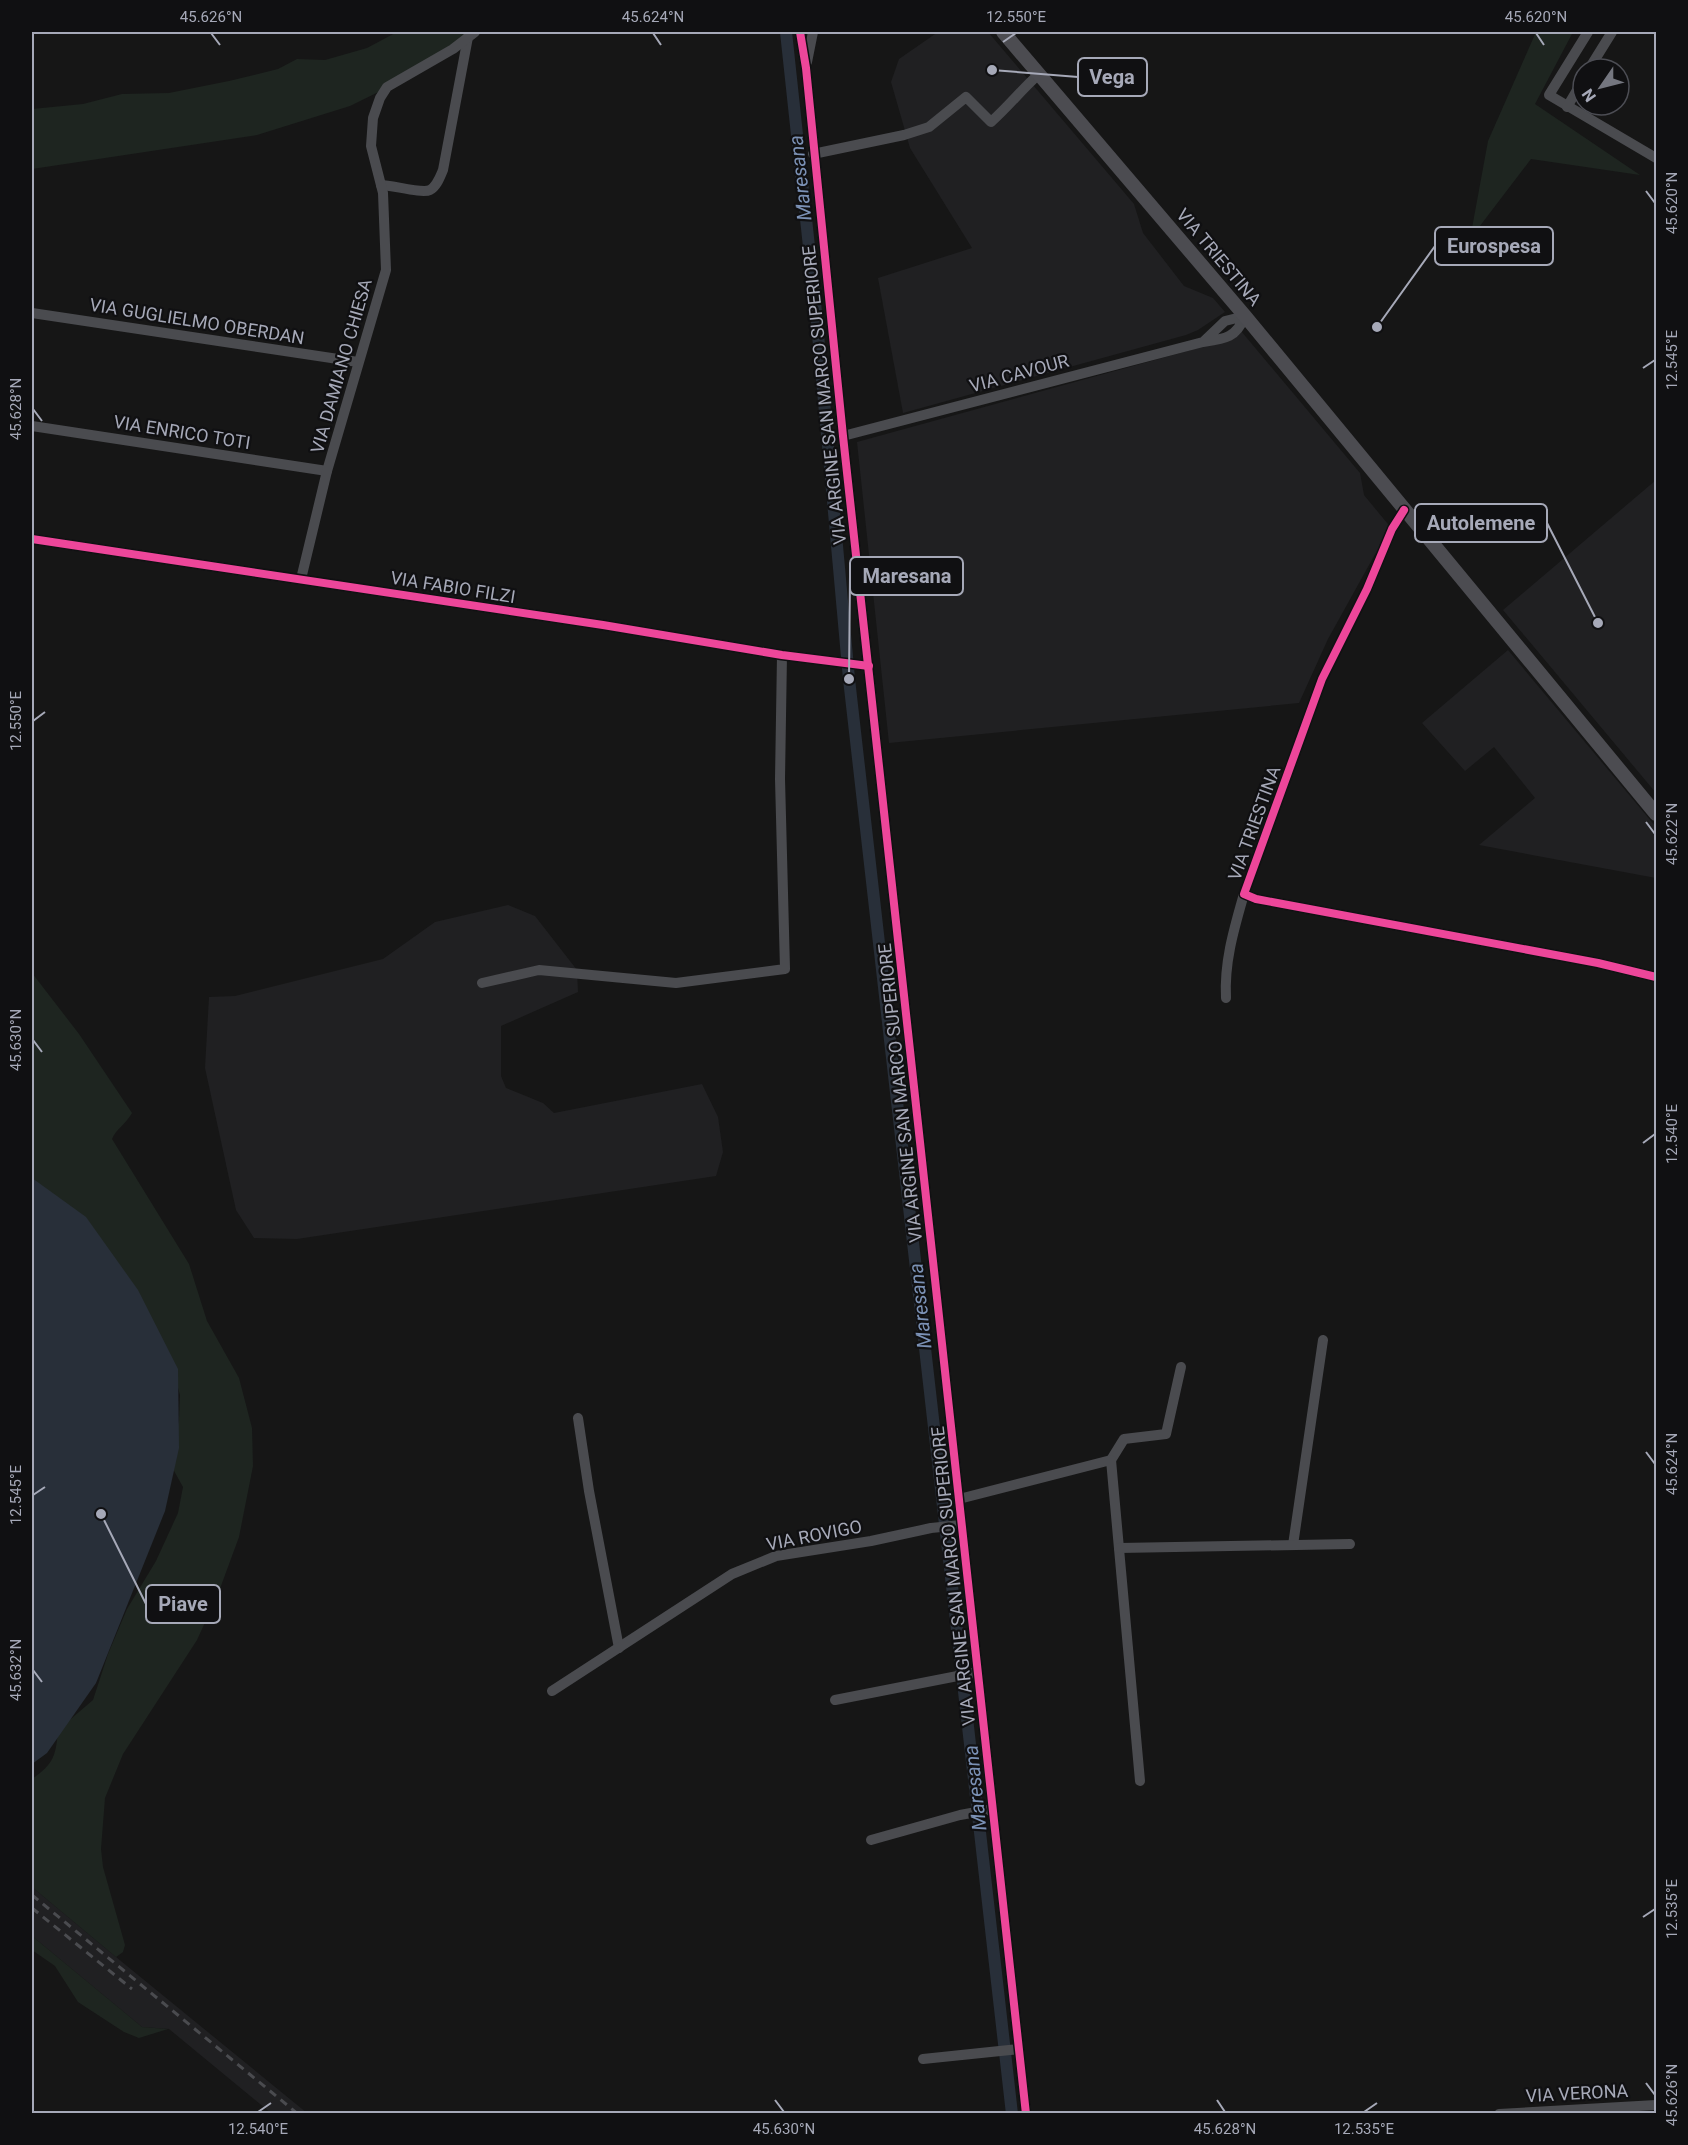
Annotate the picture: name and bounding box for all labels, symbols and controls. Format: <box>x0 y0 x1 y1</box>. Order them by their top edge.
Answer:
text: 45.626°N <box>180 8 242 26</box>
text: 45.624°N <box>622 8 684 26</box>
text: 12.550°E <box>986 8 1047 26</box>
text: 45.620°N <box>1505 8 1567 26</box>
north arrow <box>1571 57 1631 117</box>
callout: Vega <box>1078 58 1147 96</box>
text: Vega <box>1089 65 1135 89</box>
text: N <box>1578 85 1600 105</box>
water label: Maresana <box>784 134 816 222</box>
text: 45.620°N <box>1663 172 1681 234</box>
street label: VIA TRIESTINA <box>1172 204 1266 310</box>
callout: Eurospesa <box>1435 227 1553 265</box>
text: Eurospesa <box>1447 234 1541 258</box>
street label: VIA ARGINE SAN MARCO SUPERIORE <box>798 244 850 546</box>
street label: VIA DAMIANO CHIESA <box>306 276 376 456</box>
street label: VIA GUGLIELMO OBERDAN <box>88 294 306 348</box>
text: 12.545°E <box>1663 329 1681 390</box>
street label: VIA CAVOUR <box>967 350 1071 396</box>
text: 45.628°N <box>7 378 25 440</box>
street label: VIA ENRICO TOTI <box>112 411 252 453</box>
callout: Autolemene <box>1415 504 1547 542</box>
text: Autolemene <box>1427 511 1535 535</box>
callout: Maresana <box>850 557 963 595</box>
text: Maresana <box>862 564 952 588</box>
street label: VIA FABIO FILZI <box>389 567 517 607</box>
text: 12.550°E <box>7 690 25 751</box>
street label: VIA TRIESTINA <box>1224 763 1285 883</box>
text: 45.622°N <box>1663 803 1681 865</box>
street label: VIA ARGINE SAN MARCO SUPERIORE <box>874 942 926 1244</box>
text: 45.630°N <box>7 1009 25 1071</box>
text: 12.540°E <box>1663 1103 1681 1164</box>
water label: Maresana <box>904 1262 936 1350</box>
street label: VIA ARGINE SAN MARCO SUPERIORE <box>927 1425 979 1727</box>
text: 45.624°N <box>1663 1433 1681 1495</box>
text: 12.545°E <box>7 1464 25 1525</box>
street label: VIA ROVIGO <box>764 1515 864 1555</box>
callout: Piave <box>146 1585 220 1623</box>
text: Piave <box>158 1592 208 1616</box>
text: 45.632°N <box>7 1639 25 1701</box>
water label: Maresana <box>959 1744 991 1832</box>
text: 12.535°E <box>1663 1878 1681 1939</box>
text: 45.626°N <box>1663 2064 1681 2126</box>
street label: VIA VERONA <box>1525 2080 1629 2106</box>
text: 12.540°E <box>228 2120 289 2138</box>
text: 45.630°N <box>753 2120 815 2138</box>
text: 45.628°N <box>1194 2120 1256 2138</box>
text: 12.535°E <box>1334 2120 1395 2138</box>

